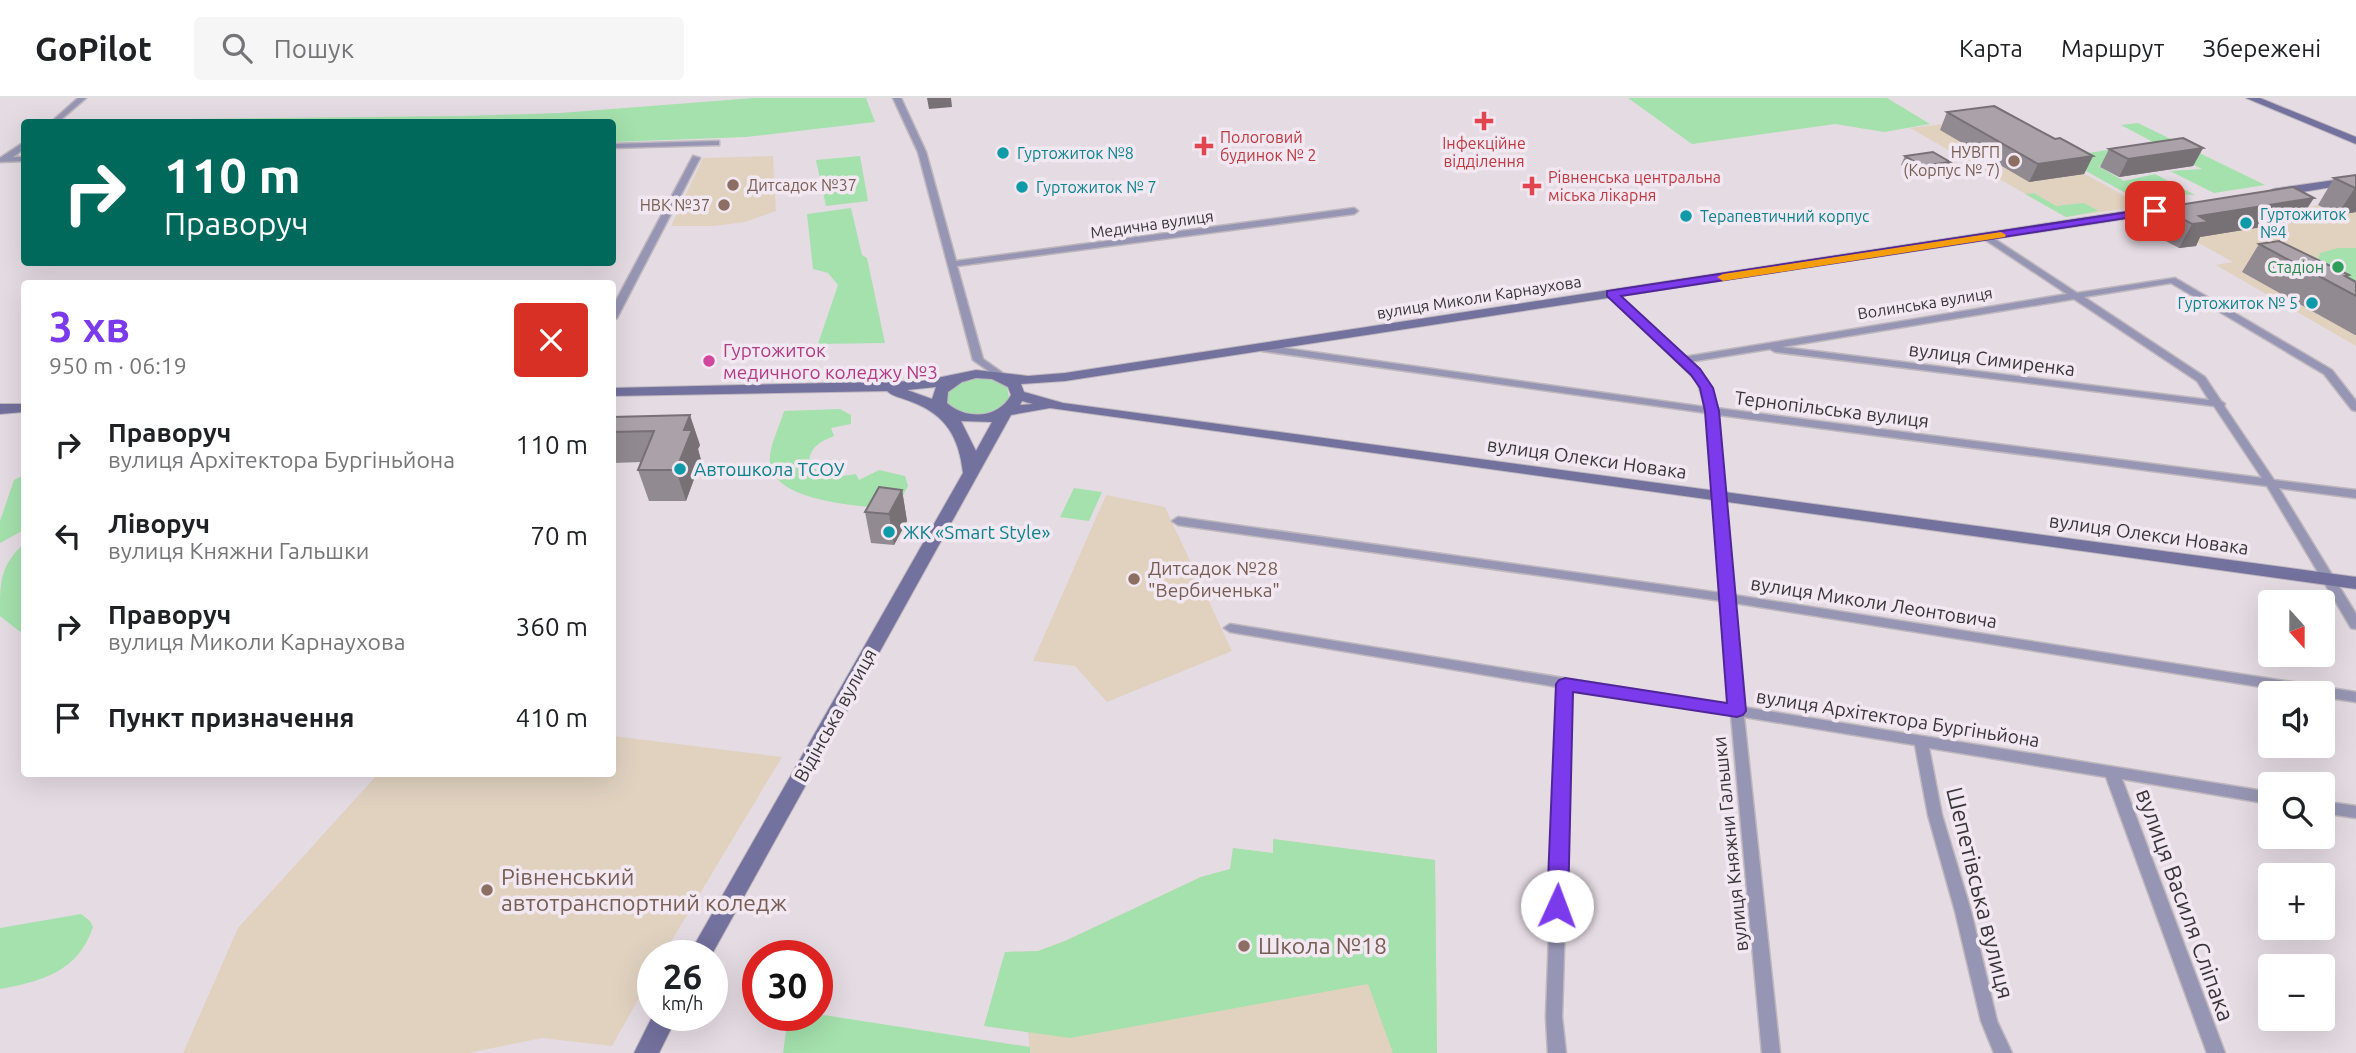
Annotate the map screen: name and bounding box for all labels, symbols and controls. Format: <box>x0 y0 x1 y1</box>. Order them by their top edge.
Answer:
search box <box>194 17 684 80</box>
icon: search <box>218 29 256 67</box>
text: GoPilot <box>35 30 152 67</box>
text: Пошук <box>274 34 354 63</box>
text: Карта <box>1959 35 2023 62</box>
text: Маршрут <box>2061 35 2164 62</box>
text: Збережені <box>2202 35 2321 62</box>
marker: Інфекційне відділення <box>1474 111 1494 131</box>
place label: Пологовий будинок № 2 <box>1220 128 1317 164</box>
place label: Інфекційне відділення <box>1442 134 1526 170</box>
marker: Пологовий будинок № 2 <box>1194 136 1214 156</box>
place label: НУВГП (Корпус № 7) <box>1903 143 2000 180</box>
place label: Гуртожиток №8 <box>1017 144 1134 162</box>
marker: Гуртожиток №8 <box>995 145 1011 161</box>
icon: right <box>49 147 140 238</box>
text: 110 m <box>164 147 301 202</box>
marker: НУВГП (Корпус № 7) <box>2006 153 2022 169</box>
place label: Рівненська центральна міська лікарня <box>1548 168 1721 204</box>
place label: Дитсадок №37 <box>747 176 857 194</box>
marker: Рівненська центральна міська лікарня <box>1522 176 1542 196</box>
marker: Дитсадок №37 <box>725 177 741 193</box>
place label: Гуртожиток № 7 <box>1036 178 1157 196</box>
marker: Гуртожиток № 7 <box>1014 179 1030 195</box>
pin <box>2125 181 2185 241</box>
icon: arrive <box>2136 192 2174 230</box>
place label: НВК №37 <box>640 196 710 214</box>
marker: НВК №37 <box>716 197 732 213</box>
text: Праворуч <box>164 205 309 241</box>
place label: Гуртожиток №4 <box>2260 205 2347 241</box>
street label: Медична вулиця <box>1089 206 1215 242</box>
place label: Терапевтичний корпус <box>1700 207 1870 225</box>
marker: Терапевтичний корпус <box>1678 208 1694 224</box>
marker: Гуртожиток №4 <box>2238 215 2254 231</box>
place label: Стадіон <box>2267 258 2324 276</box>
marker: Стадіон <box>2330 259 2346 275</box>
street label: вулиця Миколи Карнаухова <box>1375 272 1583 322</box>
street label: Волинська вулиця <box>1856 283 1994 323</box>
place label: Гуртожиток № 5 <box>2177 294 2298 312</box>
marker: Гуртожиток № 5 <box>2304 295 2320 311</box>
text: 3 хв <box>49 303 130 350</box>
button: close <box>514 303 588 377</box>
street label: вулиця Симиренка <box>1908 338 2076 380</box>
place label: Гуртожиток медичного коледжу №3 <box>723 339 938 383</box>
text: 950 m · 06:19 <box>49 353 187 378</box>
marker: Гуртожиток медичного коледжу №3 <box>701 353 717 369</box>
street label: Тернопільська вулиця <box>1734 386 1930 432</box>
text: Праворуч <box>108 418 231 447</box>
icon: right <box>49 426 87 464</box>
text: 110 m <box>516 430 588 459</box>
street label: вулиця Олекси Новака <box>1486 433 1688 483</box>
text: вулиця Архітектора Бургіньйона <box>108 447 455 472</box>
place label: Автошкола ТСОУ <box>694 458 845 480</box>
marker: Автошкола ТСОУ <box>672 461 688 477</box>
text: Ліворуч <box>108 509 210 538</box>
street label: вулиця Олекси Новака <box>2048 509 2250 559</box>
icon: left <box>49 517 87 555</box>
text: 70 m <box>530 521 588 550</box>
place label: ЖК «Smart Style» <box>903 521 1050 543</box>
marker: ЖК «Smart Style» <box>881 524 897 540</box>
text: вулиця Княжни Гальшки <box>108 538 369 563</box>
place label: Дитсадок №28 "Вербиченька" <box>1148 557 1280 601</box>
marker: Дитсадок №28 "Вербиченька" <box>1126 571 1142 587</box>
street label: вулиця Миколи Леонтовича <box>1749 572 1999 632</box>
north arrow <box>2258 590 2334 667</box>
map controls <box>2258 590 2335 1031</box>
text: Праворуч <box>108 600 231 629</box>
icon: right <box>49 608 87 646</box>
text: 360 m <box>516 612 588 641</box>
text: вулиця Миколи Карнаухова <box>108 629 405 654</box>
street label: Відінська вулиця <box>789 644 881 786</box>
button: sound <box>2258 681 2335 758</box>
street label: вулиця Архітектора Бургіньйона <box>1755 685 2041 751</box>
icon: arrive <box>49 699 87 737</box>
text: Пункт призначення <box>108 703 354 732</box>
text: 410 m <box>516 703 588 732</box>
street label: вулиця Княжни Гальшки <box>1708 735 1752 953</box>
button: search <box>2258 772 2335 849</box>
street label: Шепетівська вулиця <box>1942 784 2019 1001</box>
street label: вулиця Василя Сліпака <box>2132 785 2239 1024</box>
button: + <box>2258 863 2335 940</box>
place label: Рівненський автотранспортний коледж <box>501 864 787 915</box>
position arrow <box>1520 869 1594 943</box>
marker: Рівненський автотранспортний коледж <box>479 882 495 898</box>
place label: Школа №18 <box>1258 933 1387 958</box>
marker: Школа №18 <box>1236 938 1252 954</box>
speed limit sign: 30 <box>742 940 833 1031</box>
button: − <box>2258 954 2335 1031</box>
text: 26 <box>663 956 702 996</box>
text: km/h <box>662 993 703 1013</box>

